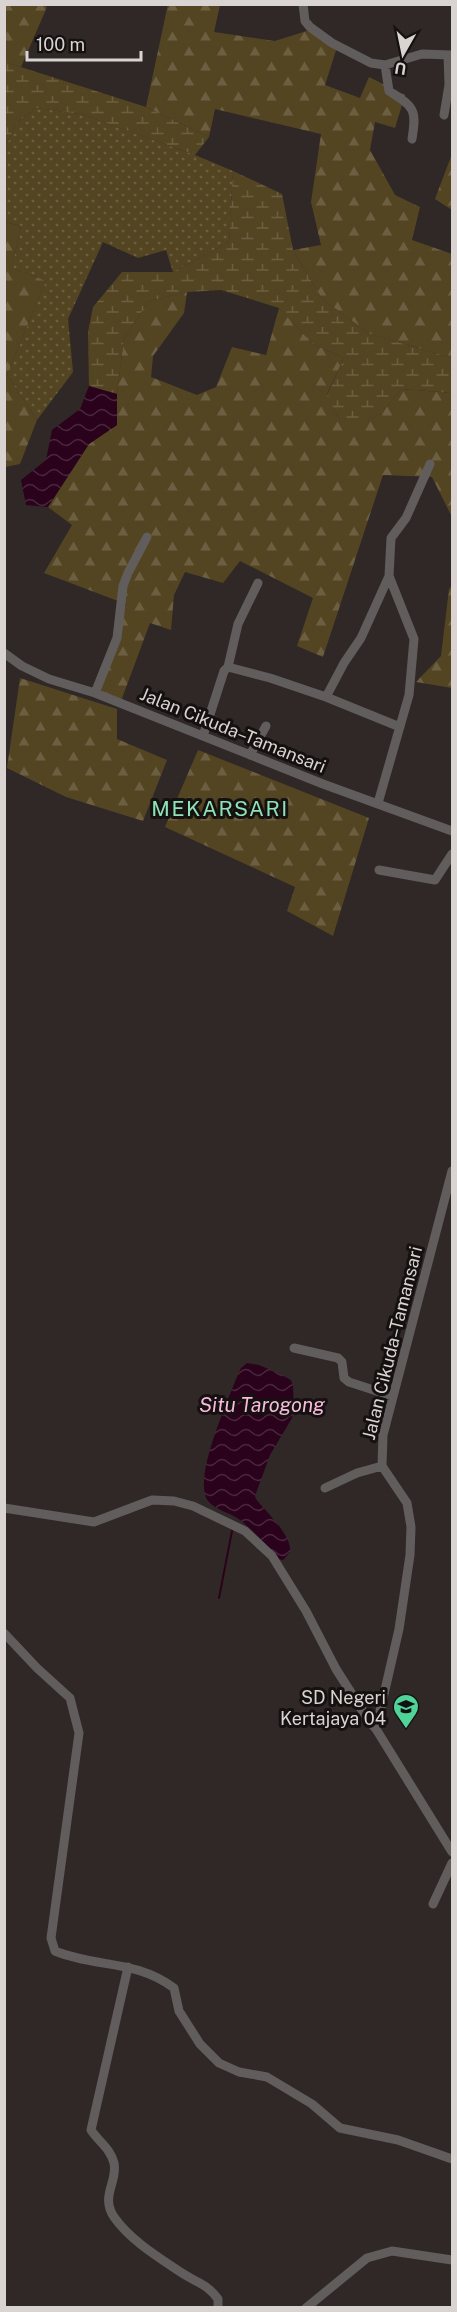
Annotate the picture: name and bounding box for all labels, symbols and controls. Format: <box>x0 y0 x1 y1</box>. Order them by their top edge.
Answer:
scale bar <box>27 24 141 62</box>
north arrow <box>373 24 433 84</box>
text: 100 m <box>36 34 85 55</box>
text: U <box>394 58 408 79</box>
street label: Jalan Cikuda–Tamansari <box>137 683 329 777</box>
district label: MEKARSARI <box>151 796 289 821</box>
street label: Jalan Cikuda–Tamansari <box>358 1244 426 1442</box>
water label: Situ Tarogong <box>199 1393 325 1417</box>
place label: SD Negeri Kertajaya 04 <box>280 1687 386 1729</box>
school or university icon: SD Negeri Kertajaya 04 <box>391 1692 421 1730</box>

